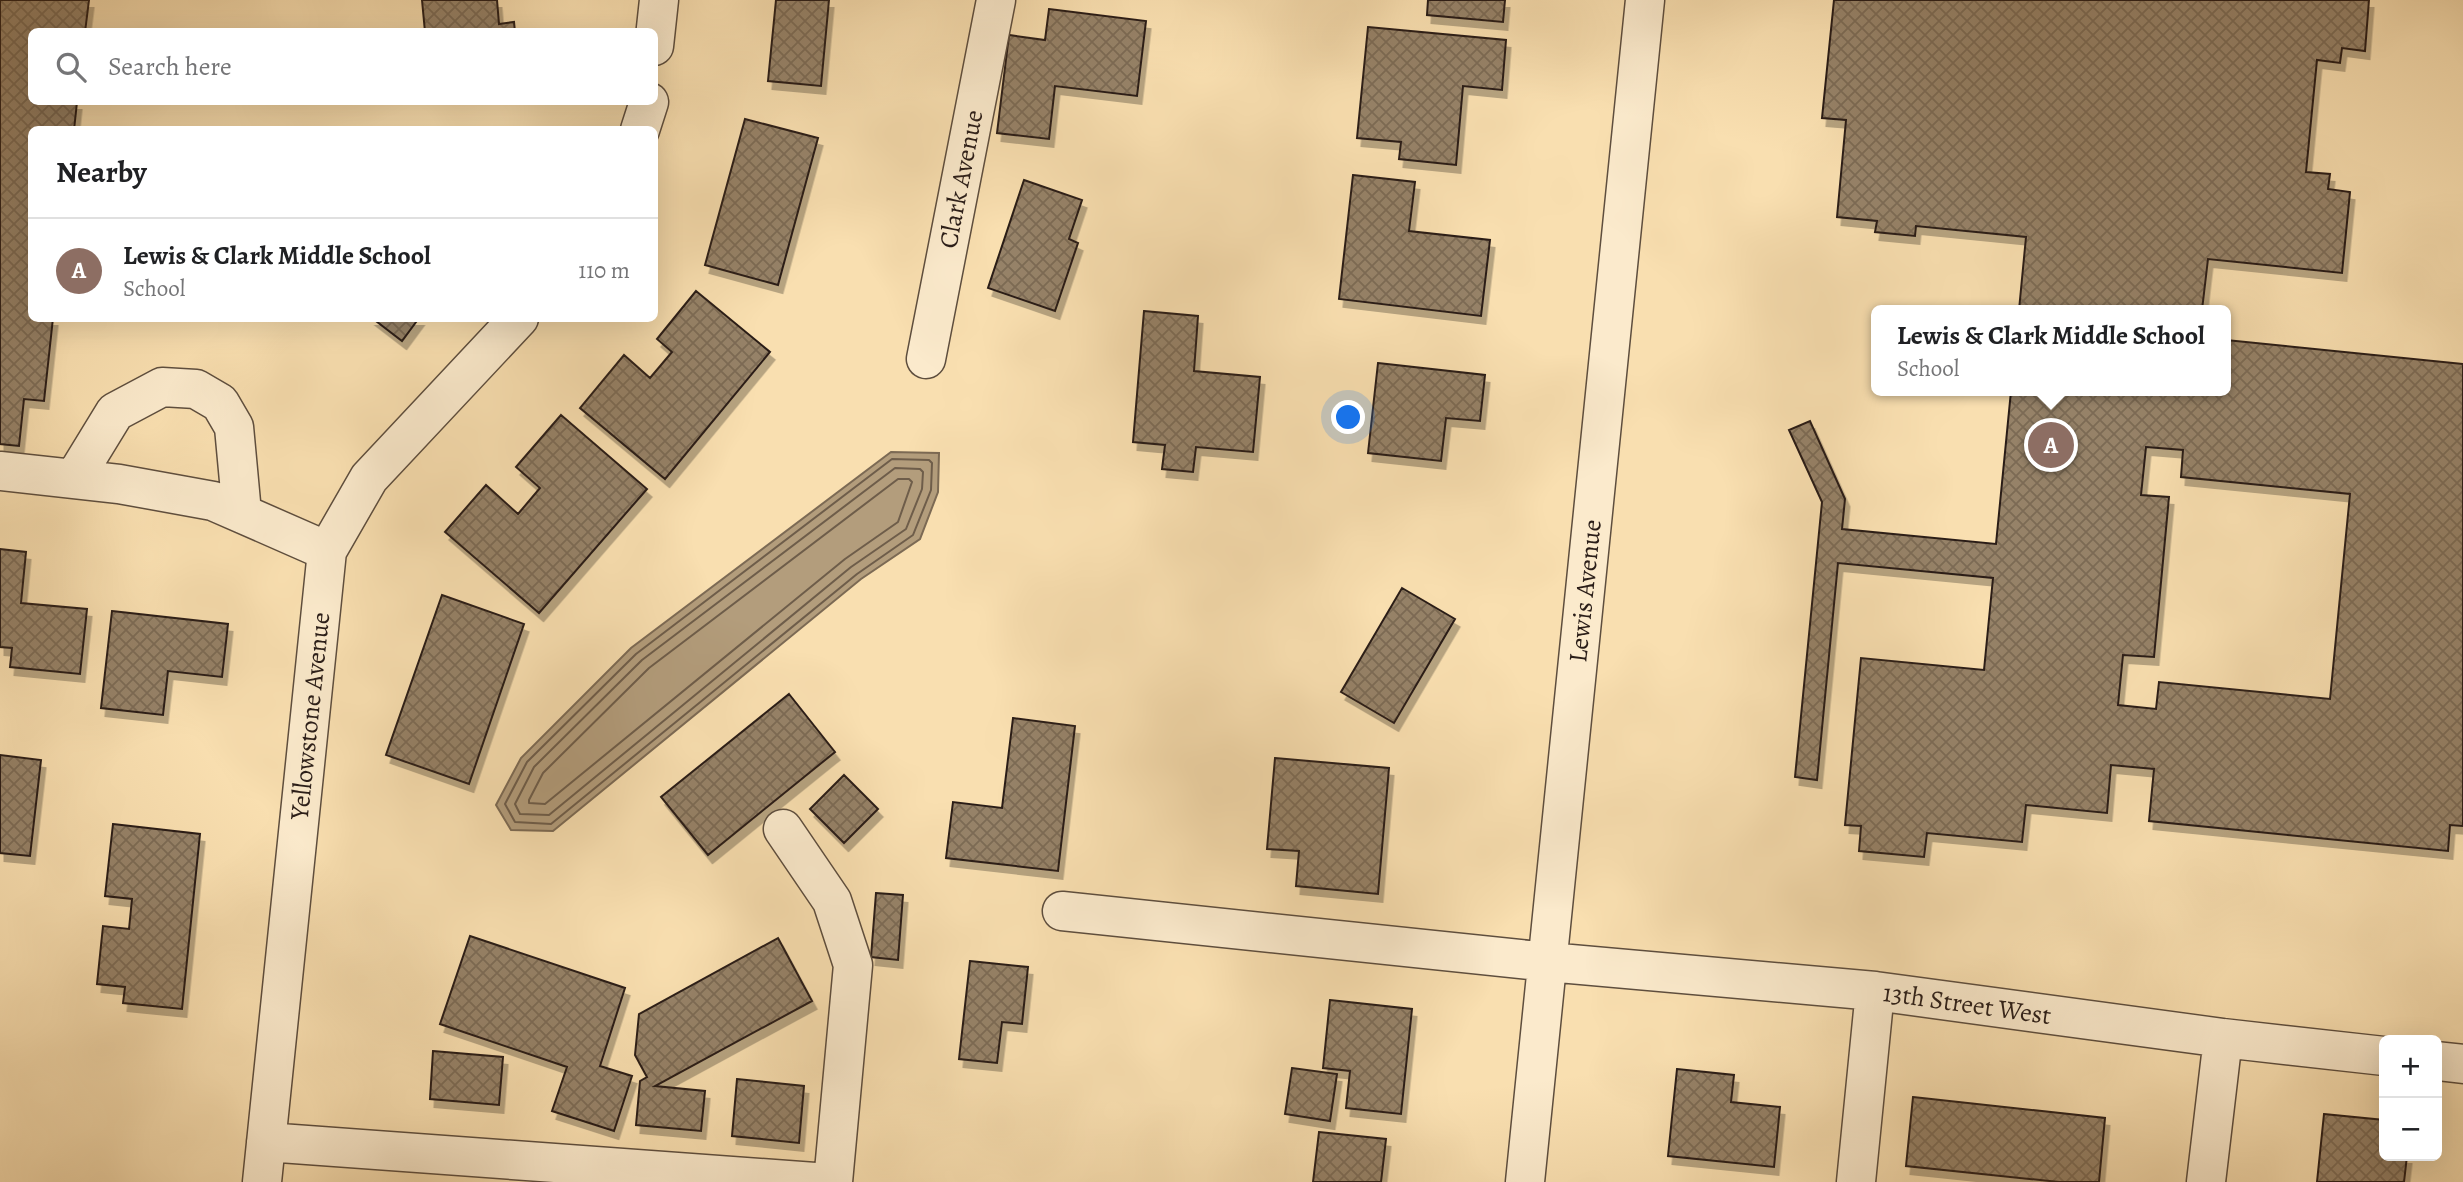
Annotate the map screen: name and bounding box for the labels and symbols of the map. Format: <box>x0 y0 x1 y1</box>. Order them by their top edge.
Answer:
street label: Clark Avenue <box>930 107 992 251</box>
your location <box>1331 400 1365 434</box>
pin: A <box>2028 419 2074 471</box>
street label: Lewis Avenue <box>1560 518 1610 664</box>
street label: Yellowstone Avenue <box>282 610 338 823</box>
street label: 13th Street West <box>1881 975 2054 1033</box>

